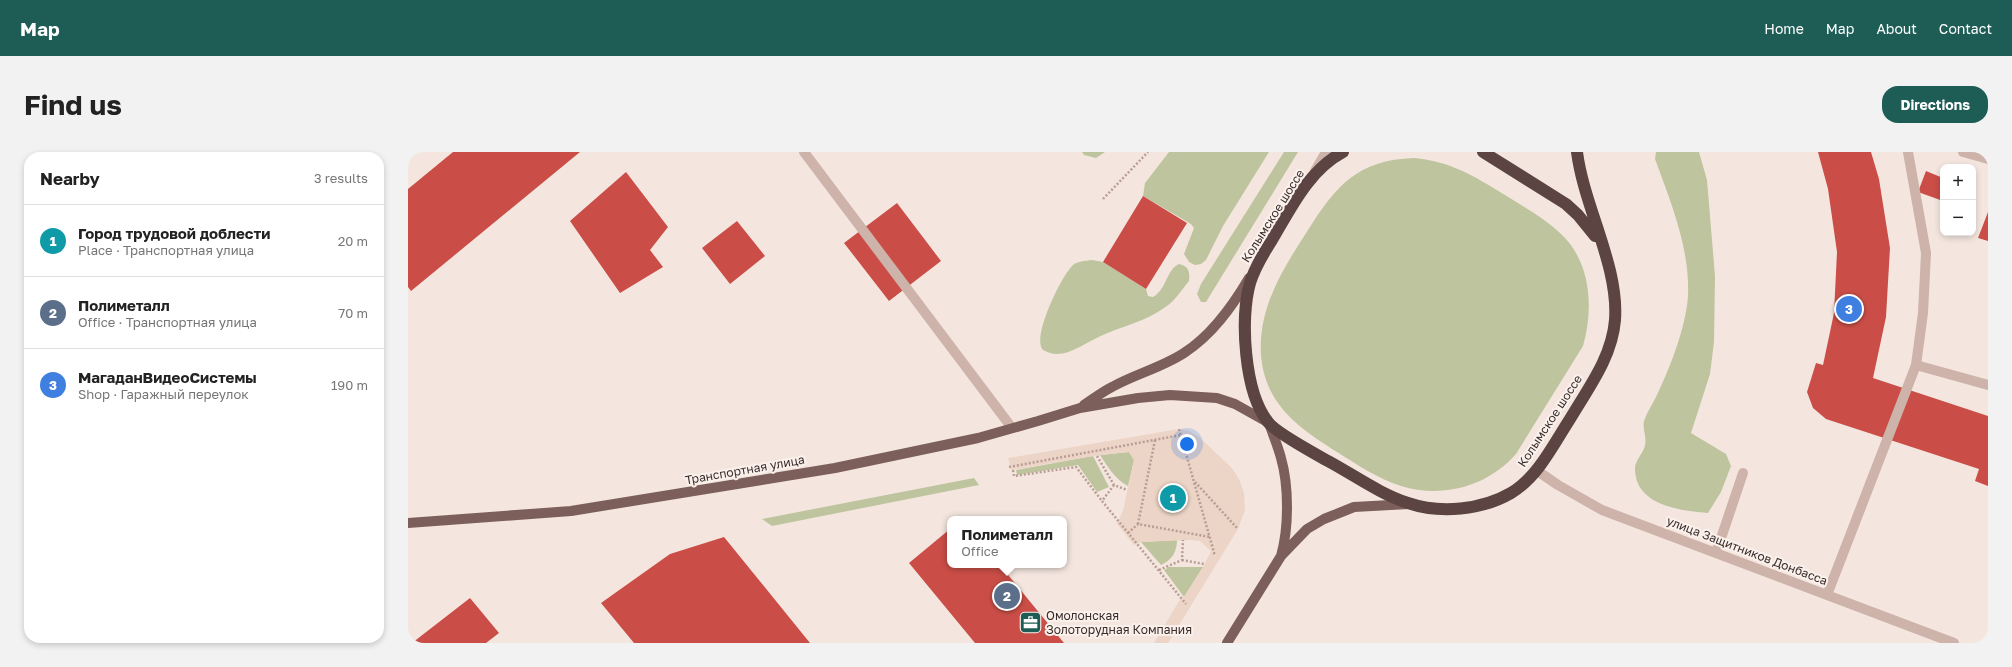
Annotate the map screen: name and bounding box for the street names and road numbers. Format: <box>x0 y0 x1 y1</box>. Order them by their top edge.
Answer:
street label: Колымское шоссе <box>1238 166 1307 265</box>
street label: Колымское шоссе <box>1514 372 1585 470</box>
street label: Транспортная улица <box>684 452 806 487</box>
street label: улица Защитников Донбасса <box>1665 513 1830 588</box>

